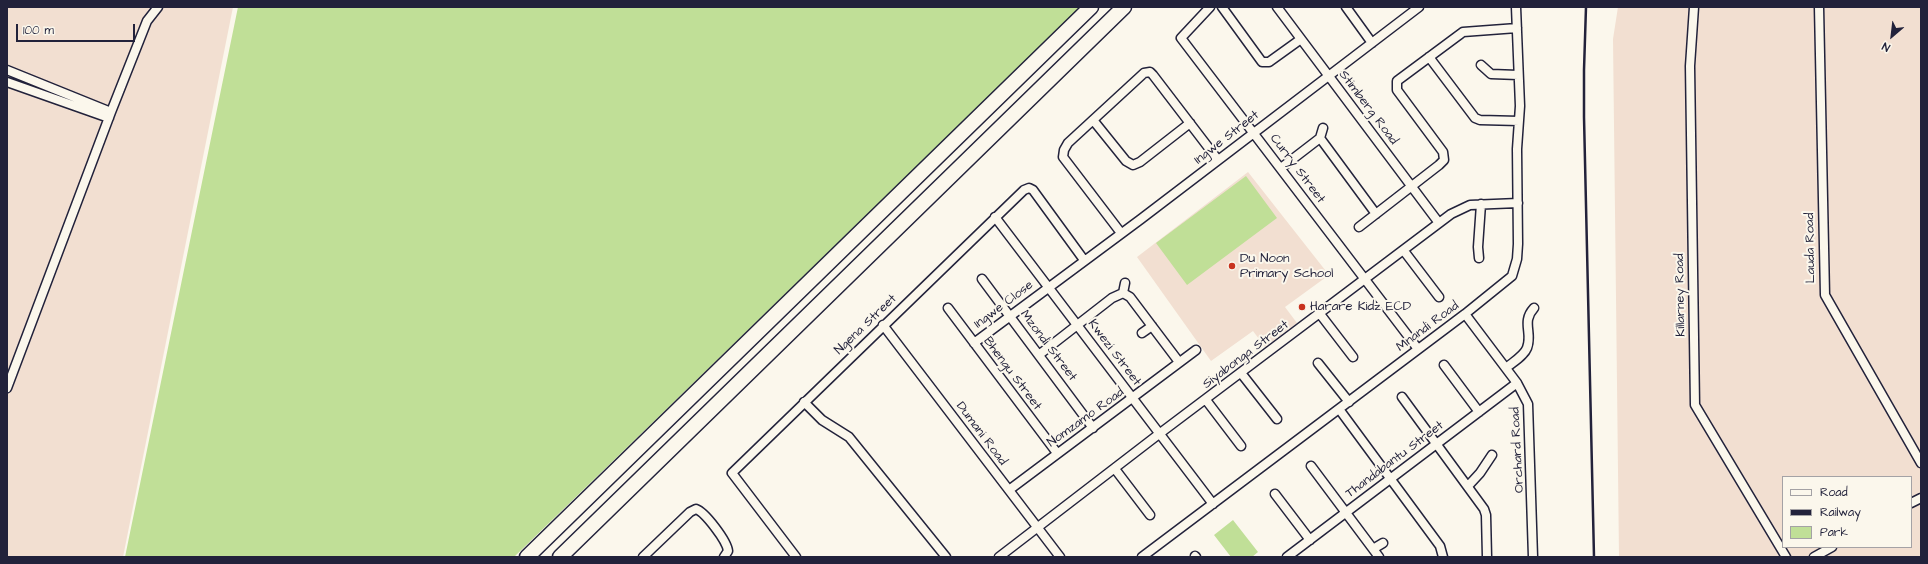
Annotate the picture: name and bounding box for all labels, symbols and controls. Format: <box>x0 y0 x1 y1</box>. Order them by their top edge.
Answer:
scale bar <box>18 16 137 42</box>
north arrow <box>1872 16 1912 56</box>
text: 100 m <box>23 22 54 39</box>
text: N <box>1880 39 1893 55</box>
street label: Stimberg Road <box>1335 68 1401 148</box>
street label: Ingwe Street <box>1191 108 1263 168</box>
street label: Curry Street <box>1266 131 1328 207</box>
street label: Lauda Road <box>1803 213 1819 283</box>
place label: Du Noon Primary School <box>1240 251 1333 282</box>
street label: Killarney Road <box>1672 253 1690 337</box>
marker: Du Noon Primary School <box>1227 261 1237 271</box>
street label: Ingwe Close <box>971 278 1037 332</box>
street label: Ngena Street <box>832 291 900 359</box>
street label: Mnandi Road <box>1394 298 1462 356</box>
place label: Harare Kidz ECD <box>1310 299 1411 315</box>
marker: Harare Kidz ECD <box>1297 302 1307 312</box>
street label: Mzondi Street <box>1016 307 1080 385</box>
street label: Kwezi Street <box>1084 317 1144 389</box>
street label: Siyabonga Street <box>1200 318 1292 392</box>
street label: Bhengu Street <box>979 334 1045 414</box>
street label: Nomzamo Road <box>1045 385 1127 451</box>
street label: Dumani Road <box>952 399 1010 469</box>
street label: Orchard Road <box>1508 407 1528 493</box>
street label: Thandabantu Street <box>1343 418 1447 502</box>
legend <box>1782 476 1912 548</box>
text: Road <box>1820 484 1848 501</box>
text: Railway <box>1820 504 1861 521</box>
text: Park <box>1820 524 1848 541</box>

